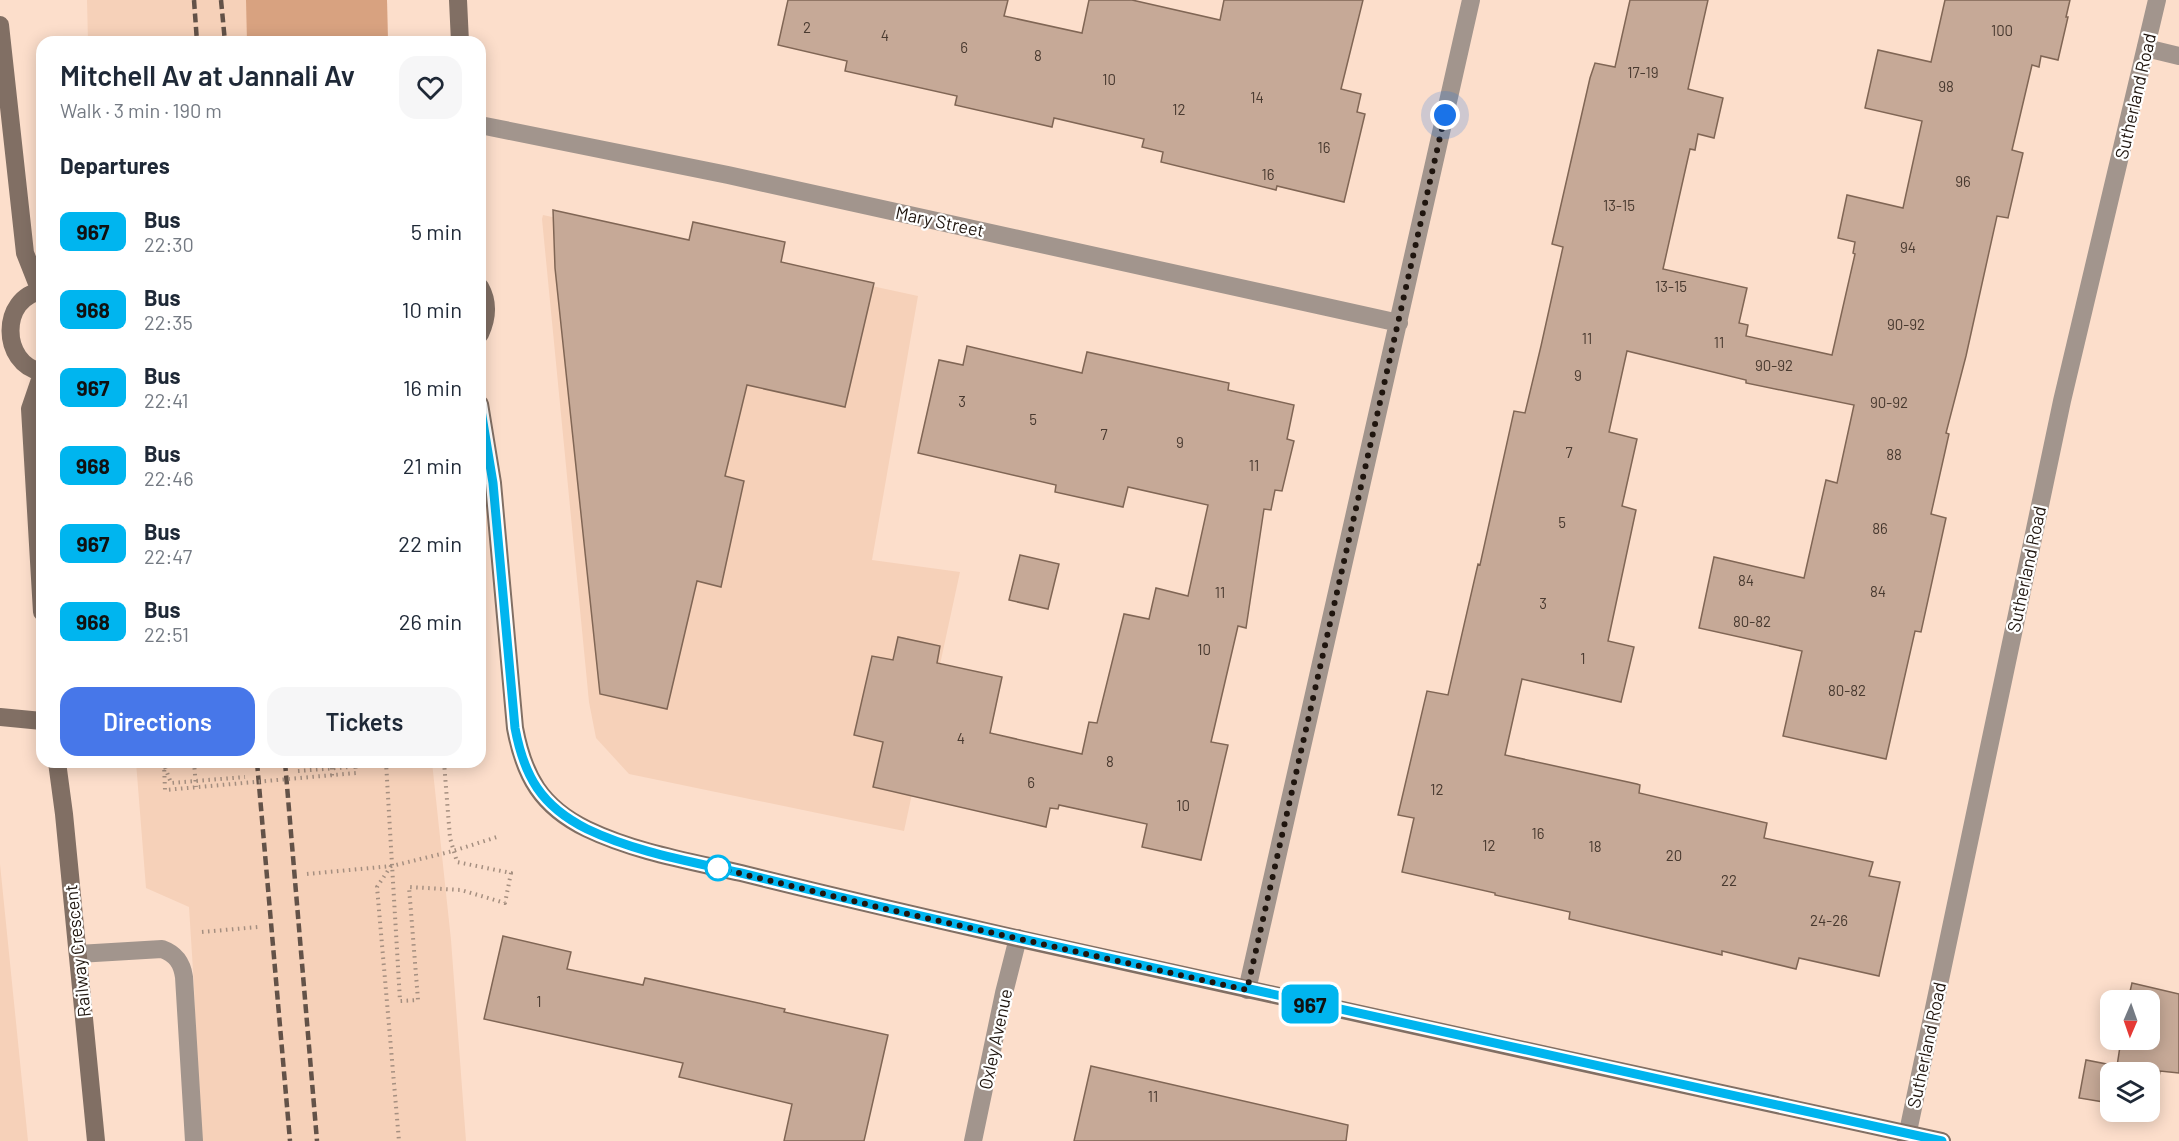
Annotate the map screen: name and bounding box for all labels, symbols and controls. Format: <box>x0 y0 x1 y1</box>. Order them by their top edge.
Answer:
house number: 2 <box>803 18 811 36</box>
house number: 100 <box>1991 21 2013 39</box>
house number: 4 <box>881 26 889 44</box>
street label: Sutherland Road <box>2110 31 2160 161</box>
house number: 6 <box>960 38 968 56</box>
house number: 8 <box>1034 46 1042 64</box>
button: heart <box>399 56 462 119</box>
text: Mitchell Av at Jannali Av <box>60 58 355 92</box>
house number: 17-19 <box>1627 63 1659 81</box>
house number: 10 <box>1102 70 1116 88</box>
house number: 98 <box>1938 77 1954 95</box>
house number: 14 <box>1250 88 1264 106</box>
text: Walk · 3 min · 190 m <box>60 98 222 122</box>
house number: 12 <box>1172 100 1186 118</box>
your location <box>1430 100 1460 130</box>
house number: 16 <box>1318 138 1330 156</box>
text: Departures <box>60 152 170 178</box>
house number: 16 <box>1262 165 1274 183</box>
house number: 96 <box>1955 172 1971 190</box>
house number: 13-15 <box>1603 196 1635 214</box>
street label: Mary Street <box>894 201 986 241</box>
text: Bus <box>144 206 181 232</box>
text: 5 min <box>411 218 462 244</box>
text: 967 <box>77 219 109 244</box>
text: 22:30 <box>144 232 194 256</box>
house number: 94 <box>1900 238 1916 256</box>
house number: 13-15 <box>1655 277 1687 295</box>
text: Bus <box>144 284 181 310</box>
text: 10 min <box>402 296 462 322</box>
text: 968 <box>76 297 110 322</box>
text: 22:35 <box>144 310 193 334</box>
house number: 90-92 <box>1887 315 1925 333</box>
house number: 11 <box>1582 329 1592 347</box>
house number: 11 <box>1714 333 1724 351</box>
house number: 90-92 <box>1755 356 1793 374</box>
text: Bus <box>144 362 181 388</box>
house number: 9 <box>1574 366 1582 384</box>
text: 16 min <box>403 374 462 400</box>
text: 967 <box>77 375 109 400</box>
text: 22:41 <box>144 388 188 412</box>
house number: 3 <box>958 392 966 410</box>
house number: 90-92 <box>1870 393 1908 411</box>
house number: 5 <box>1029 410 1037 428</box>
house number: 7 <box>1100 425 1108 443</box>
house number: 9 <box>1176 433 1184 451</box>
text: Bus <box>144 440 181 466</box>
house number: 7 <box>1565 443 1573 461</box>
house number: 88 <box>1886 445 1902 463</box>
text: 21 min <box>403 452 462 478</box>
text: 968 <box>76 453 110 478</box>
house number: 11 <box>1249 456 1259 474</box>
text: 22:46 <box>144 466 194 490</box>
street label: Sutherland Road <box>2002 504 2050 634</box>
house number: 5 <box>1558 513 1566 531</box>
text: Bus <box>144 518 181 544</box>
house number: 86 <box>1872 519 1888 537</box>
text: 22 min <box>398 530 462 556</box>
text: 967 <box>77 531 109 556</box>
text: 22:47 <box>144 544 192 568</box>
house number: 84 <box>1738 571 1754 589</box>
house number: 84 <box>1870 582 1886 600</box>
house number: 11 <box>1215 583 1225 601</box>
house number: 3 <box>1539 594 1547 612</box>
text: Bus <box>144 596 181 622</box>
text: 26 min <box>399 608 462 634</box>
text: 968 <box>76 609 110 634</box>
house number: 80-82 <box>1733 612 1771 630</box>
text: 22:51 <box>144 622 189 646</box>
house number: 10 <box>1197 640 1211 658</box>
house number: 1 <box>1580 649 1586 667</box>
house number: 80-82 <box>1828 681 1866 699</box>
button: Directions <box>60 687 255 756</box>
button: Tickets <box>267 687 462 756</box>
house number: 4 <box>957 729 965 747</box>
house number: 8 <box>1106 752 1114 770</box>
house number: 6 <box>1027 773 1035 791</box>
house number: 12 <box>1430 780 1444 798</box>
house number: 10 <box>1176 796 1190 814</box>
house number: 16 <box>1532 824 1544 842</box>
house number: 12 <box>1482 836 1496 854</box>
house number: 18 <box>1588 837 1602 855</box>
house number: 20 <box>1666 846 1682 864</box>
unlabelled marker <box>705 855 731 881</box>
house number: 22 <box>1721 871 1737 889</box>
street label: Railway Crescent <box>59 884 95 1018</box>
house number: 24-26 <box>1810 911 1848 929</box>
street label: Sutherland Road <box>1902 980 1950 1110</box>
line badge: 967 <box>1276 984 1344 1024</box>
street label: Oxley Avenue <box>974 987 1016 1091</box>
north arrow <box>2100 990 2160 1050</box>
map controls <box>2100 990 2160 1122</box>
house number: 1 <box>536 992 542 1010</box>
text: 967 <box>1294 992 1326 1017</box>
button: layers <box>2100 1062 2160 1122</box>
house number: 11 <box>1148 1087 1158 1105</box>

